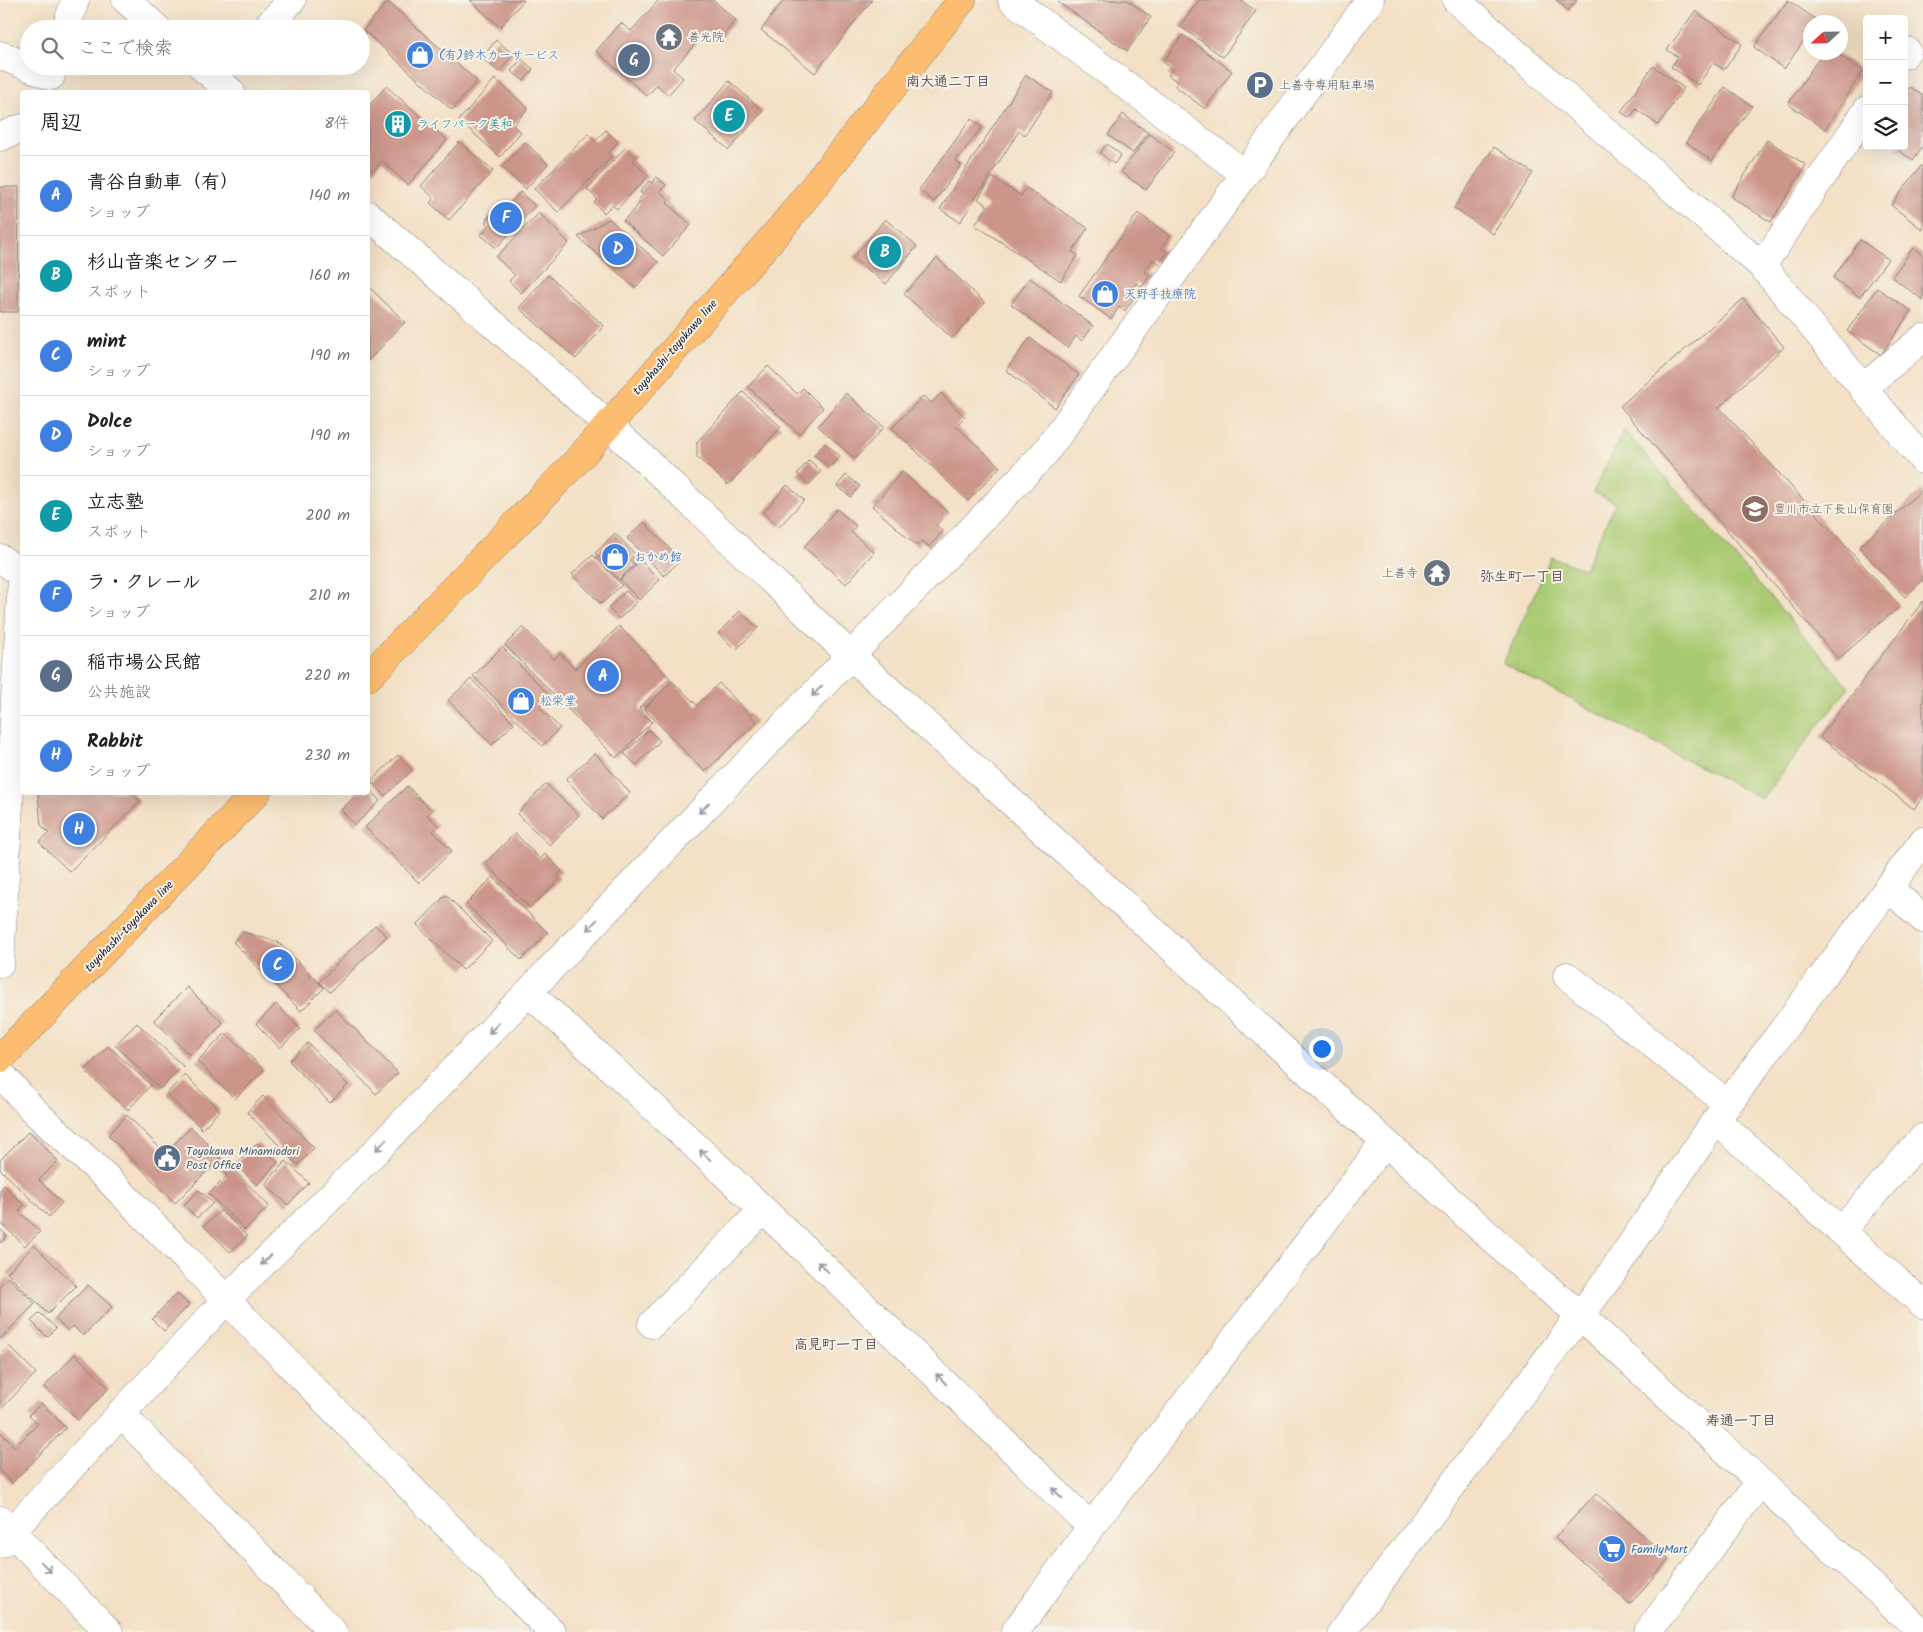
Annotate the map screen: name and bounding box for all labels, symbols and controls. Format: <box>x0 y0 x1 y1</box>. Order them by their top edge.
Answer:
north arrow <box>1803 15 1848 60</box>
map controls <box>1863 15 1908 150</box>
button: + <box>1863 15 1908 60</box>
search box <box>20 20 370 75</box>
temple icon: 善光院 <box>654 22 684 52</box>
place label: 善光院 <box>688 28 724 47</box>
icon: search <box>38 34 66 62</box>
text: ここで検索 <box>78 34 173 64</box>
shop icon: (有)鈴木カーサービス <box>405 40 435 70</box>
pin: G <box>618 41 650 79</box>
place label: (有)鈴木カーサービス <box>439 46 559 65</box>
button: − <box>1863 60 1908 105</box>
parking icon: 上善寺専用駐車場 <box>1245 70 1275 100</box>
district label: 南大通二丁目 <box>906 71 990 93</box>
place label: 上善寺専用駐車場 <box>1279 76 1375 95</box>
pin: E <box>713 97 745 135</box>
button: layers <box>1863 105 1908 150</box>
text: 周辺 <box>40 107 82 140</box>
building icon: ライフパーク美和 <box>383 109 413 139</box>
text: 8件 <box>324 111 350 136</box>
place label: ライフパーク美和 <box>417 115 513 134</box>
text: 青谷自動車（有） <box>87 168 239 198</box>
text: A <box>51 183 61 208</box>
text: 140 m <box>309 183 350 208</box>
pin: F <box>490 199 522 237</box>
text: ショップ <box>87 200 150 225</box>
pin: D <box>602 230 634 268</box>
pin: B <box>869 233 901 271</box>
text: 杉山音楽センター <box>87 248 239 278</box>
text: B <box>51 263 61 288</box>
text: 160 m <box>309 263 350 288</box>
shop icon: 天野手技療院 <box>1090 279 1120 309</box>
text: スポット <box>87 280 151 305</box>
place label: 天野手技療院 <box>1124 285 1196 304</box>
street label: toyohashi-toyokawa line <box>628 295 723 399</box>
text: mint <box>87 327 127 357</box>
text: C <box>51 343 61 368</box>
text: 190 m <box>310 343 350 368</box>
text: ショップ <box>87 359 150 384</box>
text: Dolce <box>87 407 132 437</box>
text: D <box>51 423 61 448</box>
text: 190 m <box>310 423 350 448</box>
text: ショップ <box>87 439 150 464</box>
text: 立志塾 <box>87 488 144 518</box>
school or university icon: 豊川市立下長山保育園 <box>1740 494 1770 524</box>
place label: 豊川市立下長山保育園 <box>1774 500 1894 519</box>
text: E <box>52 503 60 528</box>
text: 200 m <box>306 503 350 528</box>
text: スポット <box>87 520 151 545</box>
shop icon: おかめ館 <box>600 542 630 572</box>
place label: おかめ館 <box>634 548 682 567</box>
temple icon: 上善寺 <box>1422 558 1452 588</box>
place label: 上善寺 <box>1382 564 1418 583</box>
district label: 弥生町一丁目 <box>1480 566 1564 588</box>
text: ラ・クレール <box>87 568 201 598</box>
text: F <box>52 583 60 608</box>
text: 210 m <box>309 583 350 608</box>
text: ショップ <box>87 600 150 625</box>
text: 稲市場公民館 <box>87 648 201 678</box>
pin: A <box>587 657 619 695</box>
text: G <box>51 663 61 688</box>
text: 220 m <box>304 663 350 688</box>
text: 公共施設 <box>87 680 151 705</box>
one-way arrow <box>811 684 823 697</box>
shop icon: 松栄堂 <box>506 686 536 716</box>
place label: 松栄堂 <box>540 692 576 711</box>
text: Rabbit <box>87 727 143 757</box>
text: H <box>51 743 61 768</box>
text: 230 m <box>304 743 350 768</box>
text: ショップ <box>87 759 150 784</box>
one-way arrow <box>698 802 711 814</box>
pin: H <box>63 810 95 848</box>
street label: toyohashi-toyokawa line <box>80 876 179 977</box>
one-way arrow <box>586 919 598 932</box>
pin: C <box>262 946 294 984</box>
one-way arrow <box>488 1021 500 1034</box>
your location <box>1309 1036 1335 1062</box>
one-way arrow <box>375 1139 387 1151</box>
place label: Toyokawa Minamiodori Post Office <box>186 1142 300 1175</box>
public building icon: Toyokawa Minamiodori Post Office <box>152 1143 182 1173</box>
one-way arrow <box>699 1149 712 1161</box>
one-way arrow <box>260 1254 273 1266</box>
one-way arrow <box>817 1261 830 1273</box>
district label: 高見町一丁目 <box>794 1334 878 1356</box>
one-way arrow <box>935 1373 947 1385</box>
district label: 寿通一丁目 <box>1706 1410 1776 1432</box>
one-way arrow <box>1050 1487 1063 1499</box>
supermarket icon: FamilyMart <box>1597 1534 1627 1564</box>
place label: FamilyMart <box>1631 1540 1688 1559</box>
one-way arrow <box>40 1561 52 1574</box>

